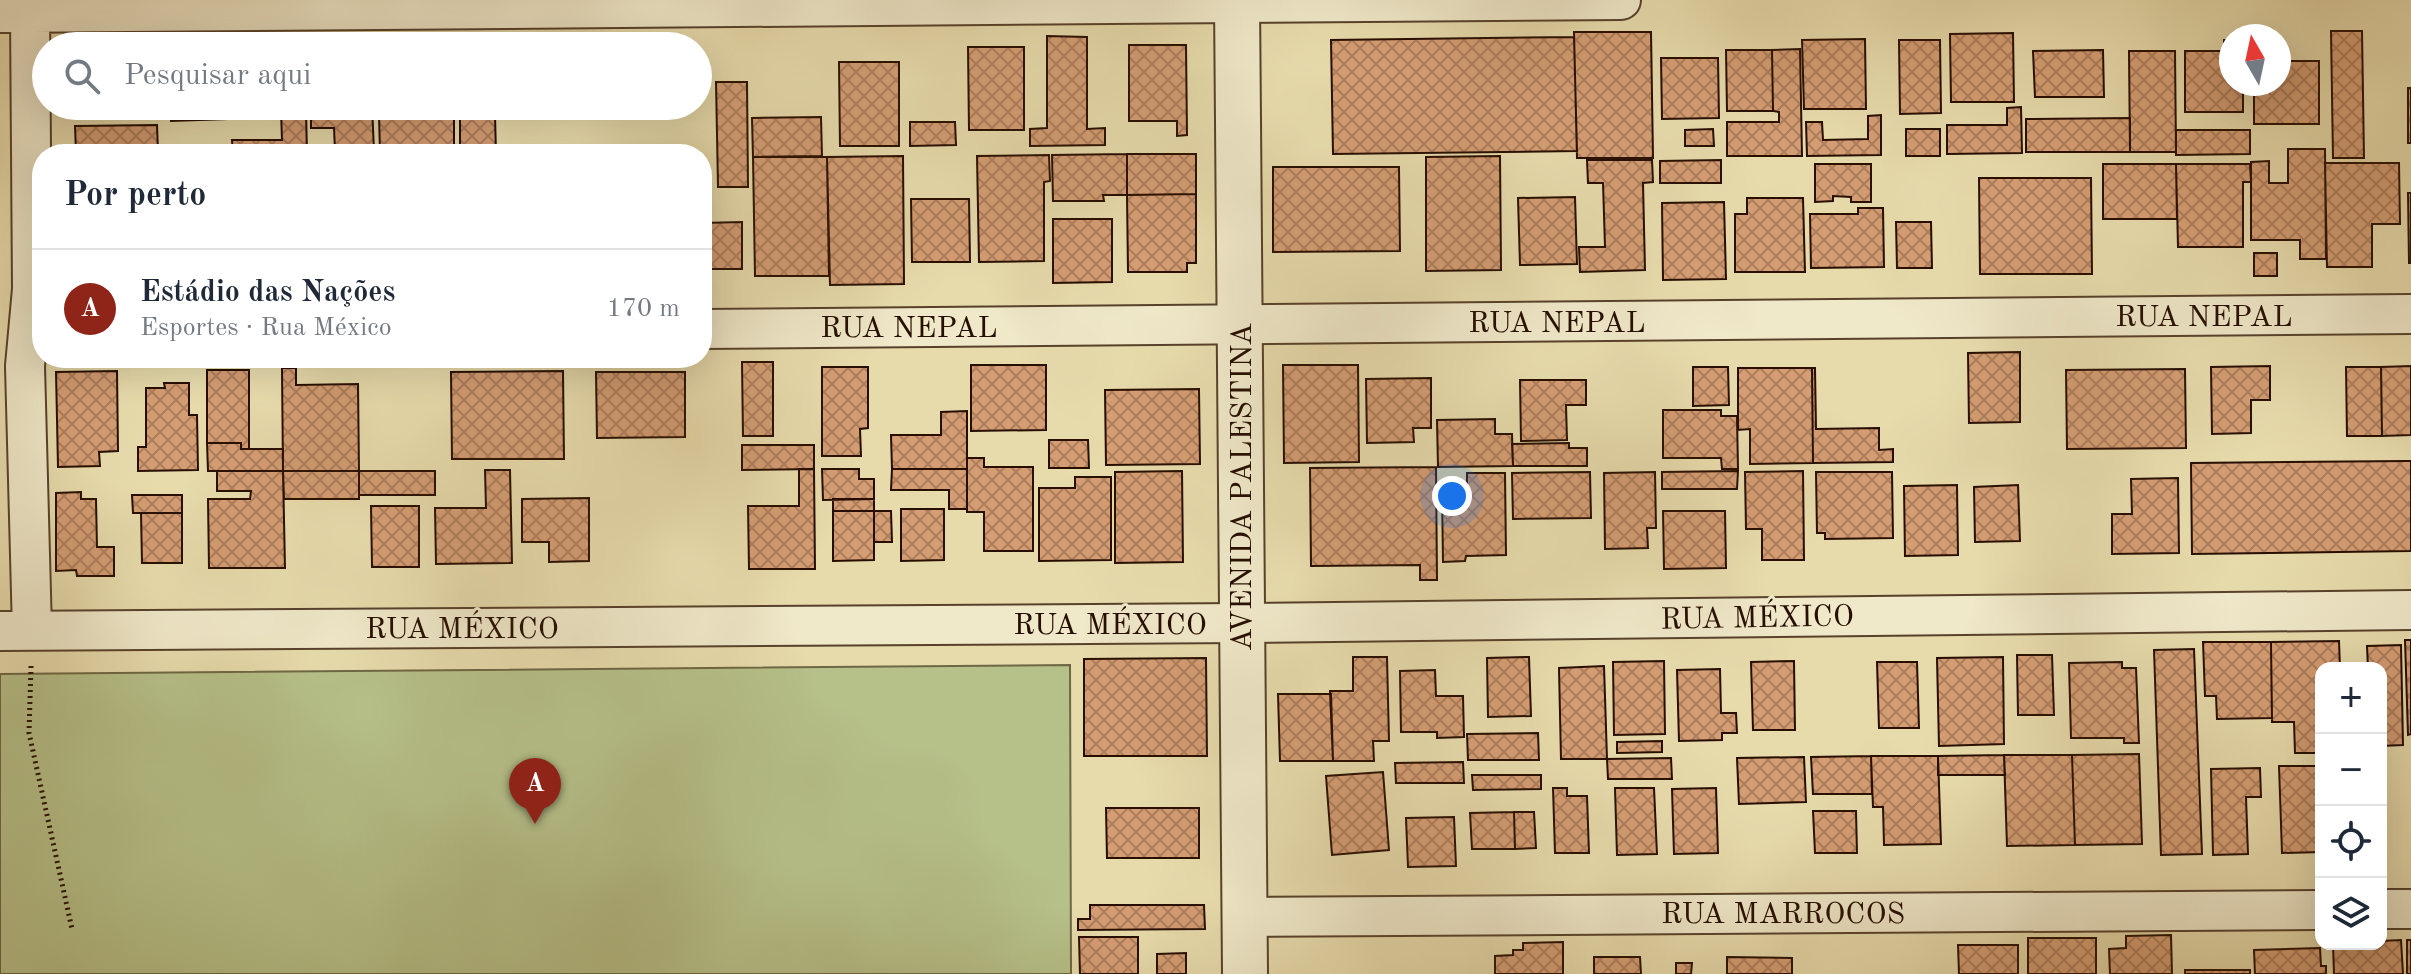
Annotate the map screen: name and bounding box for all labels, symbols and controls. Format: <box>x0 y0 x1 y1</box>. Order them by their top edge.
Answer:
north arrow <box>2219 24 2291 96</box>
search box <box>32 32 712 120</box>
icon: search <box>60 54 104 98</box>
text: Pesquisar aqui <box>124 61 311 91</box>
text: Por perto <box>64 179 206 213</box>
text: Estádio das Nações <box>140 278 395 308</box>
text: A <box>80 296 100 322</box>
text: 170 m <box>607 296 680 322</box>
street label: RUA NEPAL <box>2115 303 2293 333</box>
street label: RUA NEPAL <box>1468 309 1646 339</box>
street label: RUA NEPAL <box>820 314 998 344</box>
text: Esportes · Rua México <box>140 315 392 341</box>
street label: AVENIDA PALESTINA <box>1228 323 1258 651</box>
your location <box>1432 476 1472 516</box>
street label: RUA MÉXICO <box>1660 597 1854 636</box>
street label: RUA MÉXICO <box>1013 606 1207 641</box>
street label: RUA MÉXICO <box>365 610 559 645</box>
map controls <box>2315 662 2387 950</box>
button: + <box>2315 662 2387 734</box>
button: − <box>2315 734 2387 806</box>
pin: A <box>509 758 561 824</box>
button: locate <box>2315 806 2387 878</box>
button: layers <box>2315 878 2387 950</box>
street label: RUA MARROCOS <box>1661 900 1905 930</box>

